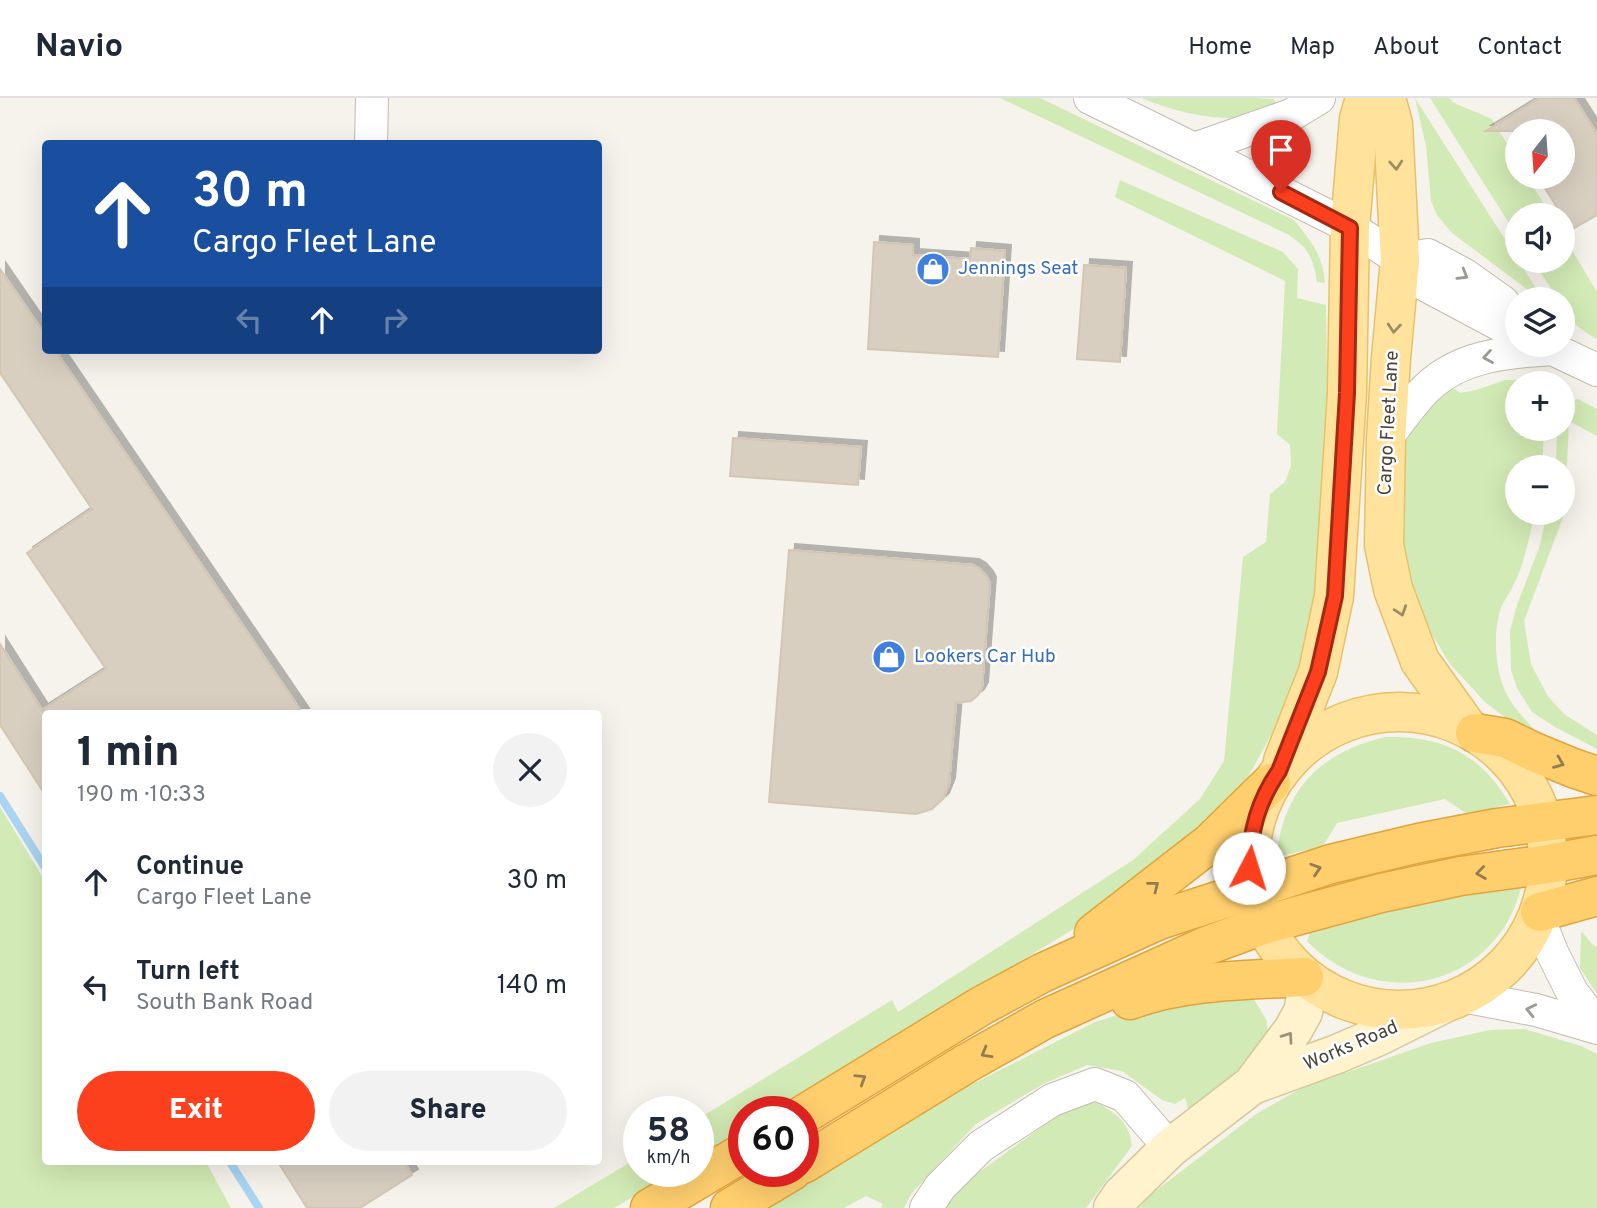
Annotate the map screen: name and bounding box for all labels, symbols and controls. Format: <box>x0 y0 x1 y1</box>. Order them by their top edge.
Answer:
text: Navio <box>35 27 123 69</box>
text: Home <box>1188 33 1252 63</box>
text: Map <box>1290 33 1335 63</box>
text: About <box>1373 33 1439 63</box>
text: Contact <box>1477 33 1562 63</box>
north arrow <box>1505 119 1575 189</box>
map controls <box>1505 119 1575 525</box>
pin <box>1251 120 1311 192</box>
icon: arrive <box>1262 131 1300 169</box>
one-way arrow <box>1388 160 1403 171</box>
text: 30 m <box>192 163 308 225</box>
icon: ahead <box>77 168 168 259</box>
button: sound <box>1505 203 1575 273</box>
text: Cargo Fleet Lane <box>192 224 436 264</box>
shop icon: Jennings Seat <box>914 250 952 288</box>
place label: Jennings Seat <box>958 257 1078 281</box>
one-way arrow <box>1455 266 1468 279</box>
button: layers <box>1505 287 1575 357</box>
icon: left <box>230 301 268 339</box>
icon: ahead <box>303 301 341 339</box>
icon: right <box>376 301 414 339</box>
one-way arrow <box>1387 323 1402 334</box>
one-way arrow <box>1482 349 1494 364</box>
street label: Cargo Fleet Lane <box>1373 350 1405 496</box>
button: + <box>1505 371 1575 441</box>
button: − <box>1505 455 1575 525</box>
one-way arrow <box>1392 604 1406 616</box>
shop icon: Lookers Car Hub <box>870 638 908 676</box>
place label: Lookers Car Hub <box>914 645 1056 669</box>
text: 1 min <box>77 728 180 781</box>
button: close <box>493 733 567 807</box>
one-way arrow <box>1552 754 1564 768</box>
text: 190 m · 10:33 <box>77 781 206 810</box>
position arrow <box>1212 831 1286 905</box>
text: Continue <box>136 851 244 884</box>
icon: ahead <box>77 863 115 901</box>
one-way arrow <box>1310 863 1322 877</box>
text: 30 m <box>507 865 567 898</box>
one-way arrow <box>1475 866 1487 881</box>
one-way arrow <box>1146 882 1159 895</box>
text: Cargo Fleet Lane <box>136 884 312 913</box>
text: Turn left <box>136 956 240 989</box>
icon: left <box>77 968 115 1006</box>
text: 140 m <box>497 970 567 1003</box>
text: South Bank Road <box>136 989 313 1018</box>
one-way arrow <box>1525 1003 1537 1018</box>
street label: Works Road <box>1300 1015 1402 1077</box>
one-way arrow <box>1280 1032 1292 1045</box>
one-way arrow <box>980 1045 993 1058</box>
button: Exit <box>77 1071 315 1151</box>
button: Share <box>329 1071 567 1151</box>
one-way arrow <box>854 1075 867 1088</box>
speed limit sign: 60 <box>728 1096 819 1187</box>
text: 58 <box>647 1110 690 1154</box>
text: km/h <box>647 1147 690 1170</box>

